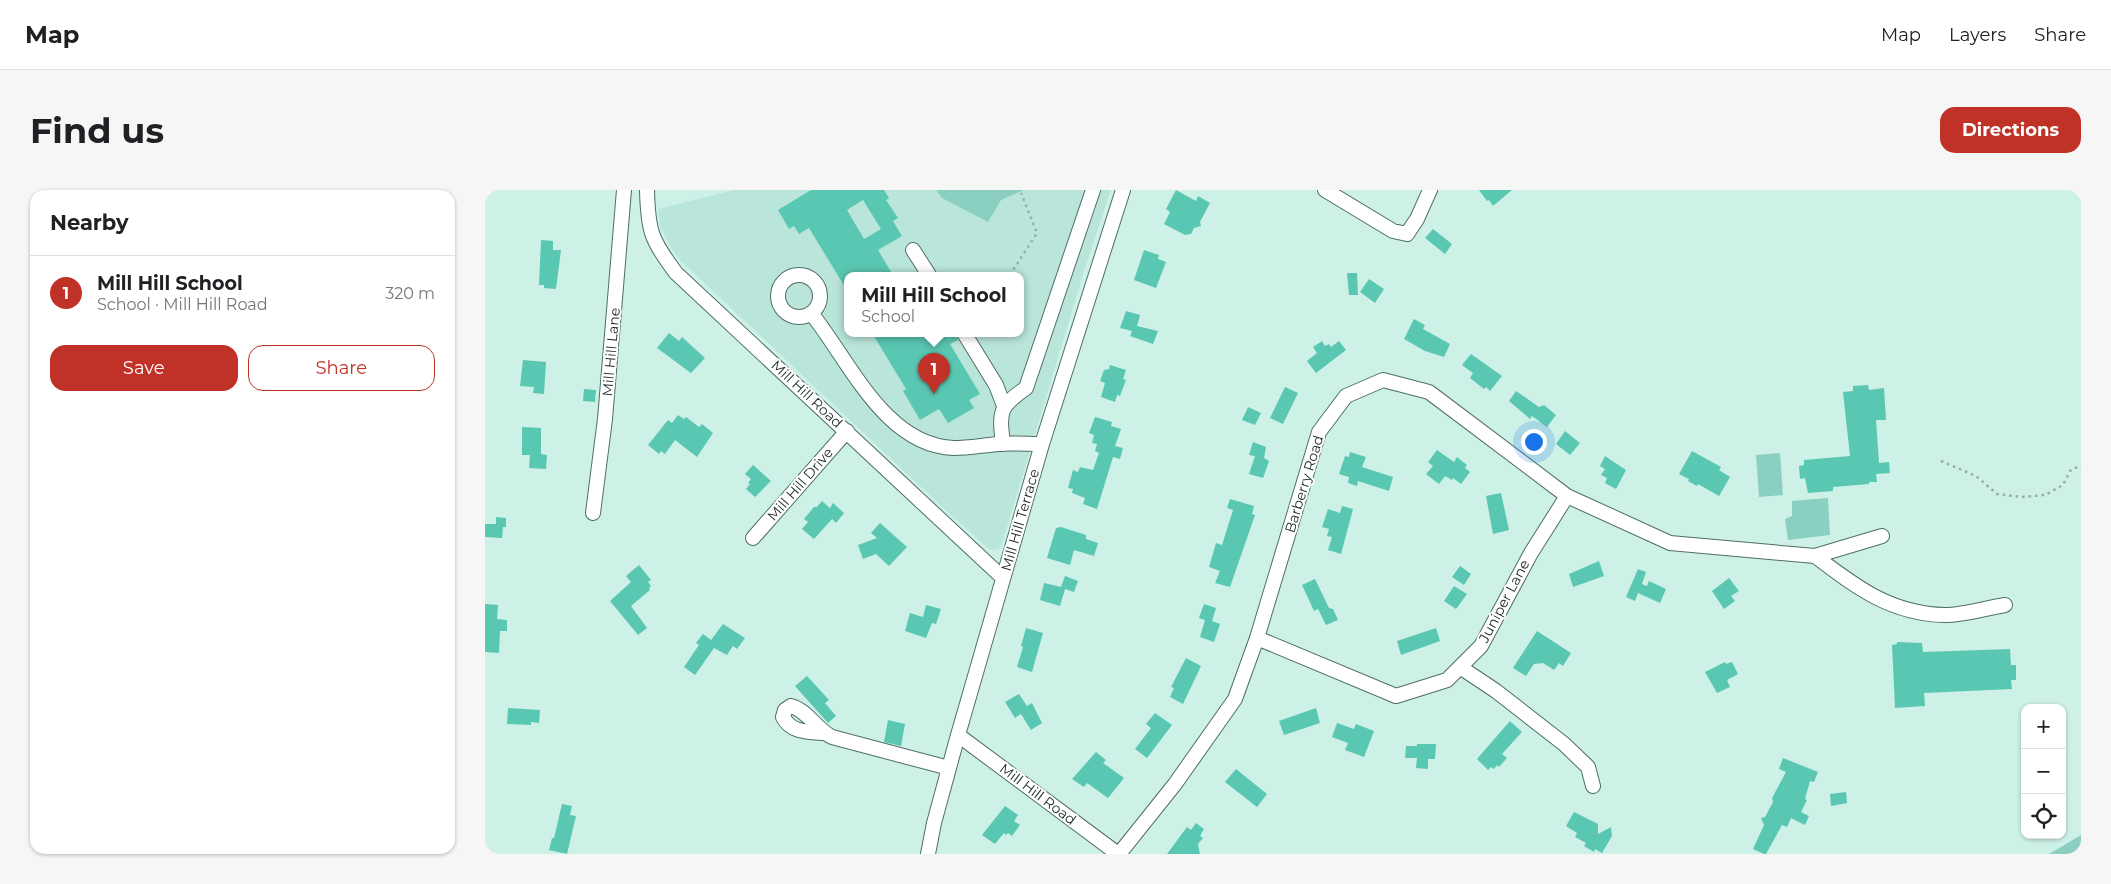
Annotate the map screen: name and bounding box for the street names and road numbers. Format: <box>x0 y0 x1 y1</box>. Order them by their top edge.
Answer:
street label: Mill Hill Lane <box>598 307 624 397</box>
street label: Mill Hill Road <box>767 356 847 432</box>
street label: Barberry Road <box>1281 433 1327 535</box>
street label: Mill Hill Drive <box>763 444 837 524</box>
street label: Mill Hill Terrace <box>997 467 1043 573</box>
street label: Juniper Lane <box>1474 556 1533 646</box>
street label: Mill Hill Road <box>996 759 1080 829</box>

